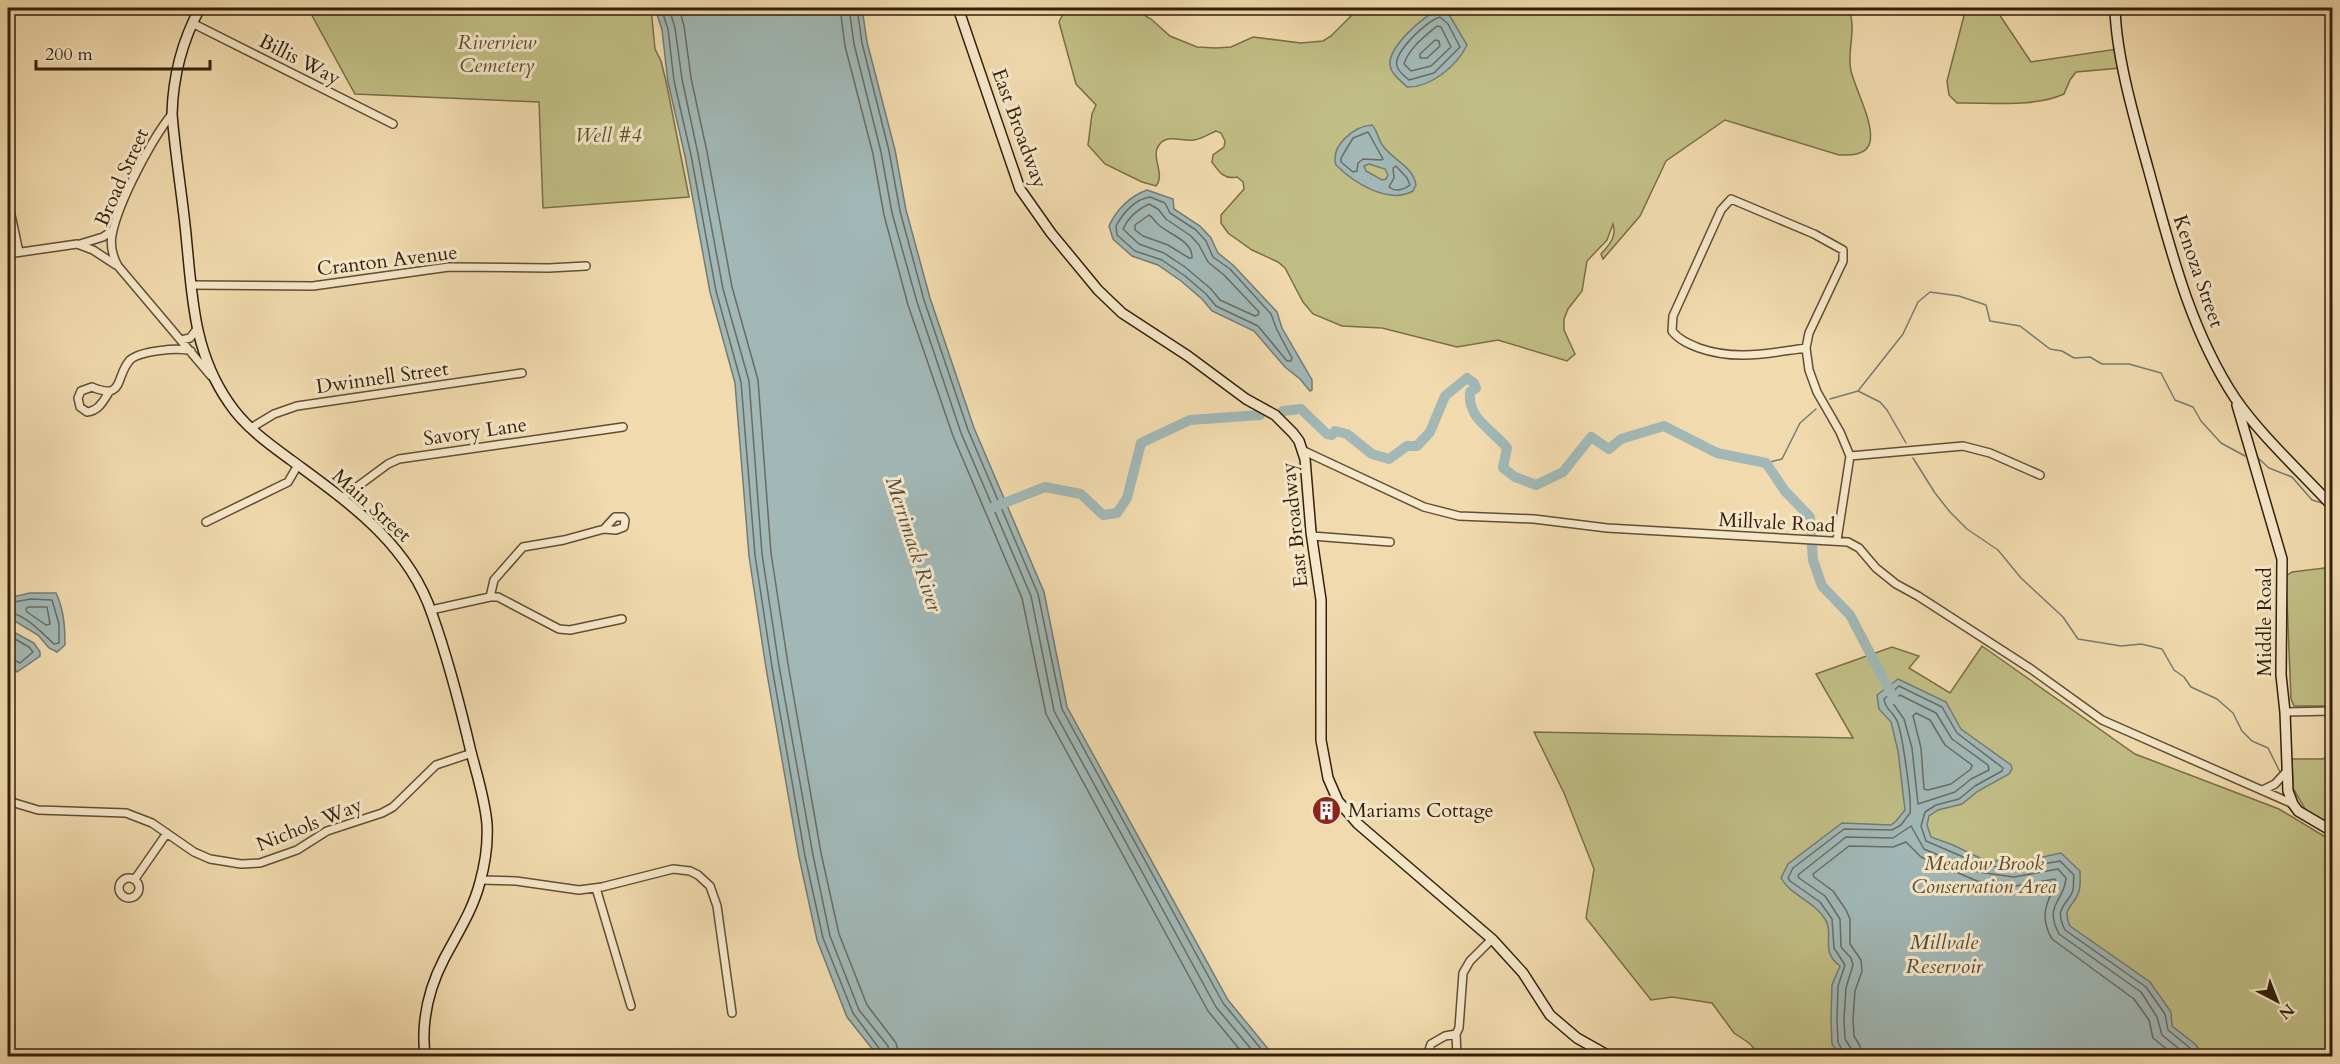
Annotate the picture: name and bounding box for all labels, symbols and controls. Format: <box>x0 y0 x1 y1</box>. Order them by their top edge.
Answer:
street label: Billis Way <box>254 27 346 92</box>
park label: Riverview Cemetery <box>458 29 538 79</box>
scale bar <box>36 33 210 71</box>
text: 200 m <box>45 42 93 67</box>
street label: East Broadway <box>985 65 1054 192</box>
park label: Well #4 <box>575 122 642 149</box>
street label: Broad Street <box>88 123 155 230</box>
street label: Kenoza Street <box>2167 211 2231 332</box>
street label: Cranton Avenue <box>315 238 459 283</box>
street label: Dwinnell Street <box>314 355 451 400</box>
street label: Savory Lane <box>422 411 528 452</box>
street label: East Broadway <box>1274 461 1314 589</box>
street label: Main Street <box>326 463 418 549</box>
water label: Merrimack River <box>878 473 949 617</box>
street label: Millvale Road <box>1718 506 1836 539</box>
street label: Middle Road <box>2251 567 2278 677</box>
street label: Nichols Way <box>252 791 367 858</box>
building icon: Mariams Cottage <box>1311 794 1343 826</box>
place label: Mariams Cottage <box>1348 797 1494 824</box>
park label: Meadow Brook Conservation Area <box>1912 850 2057 900</box>
water label: Millvale Reservoir <box>1905 928 1984 981</box>
north arrow <box>2247 971 2307 1031</box>
text: N <box>2274 999 2299 1024</box>

